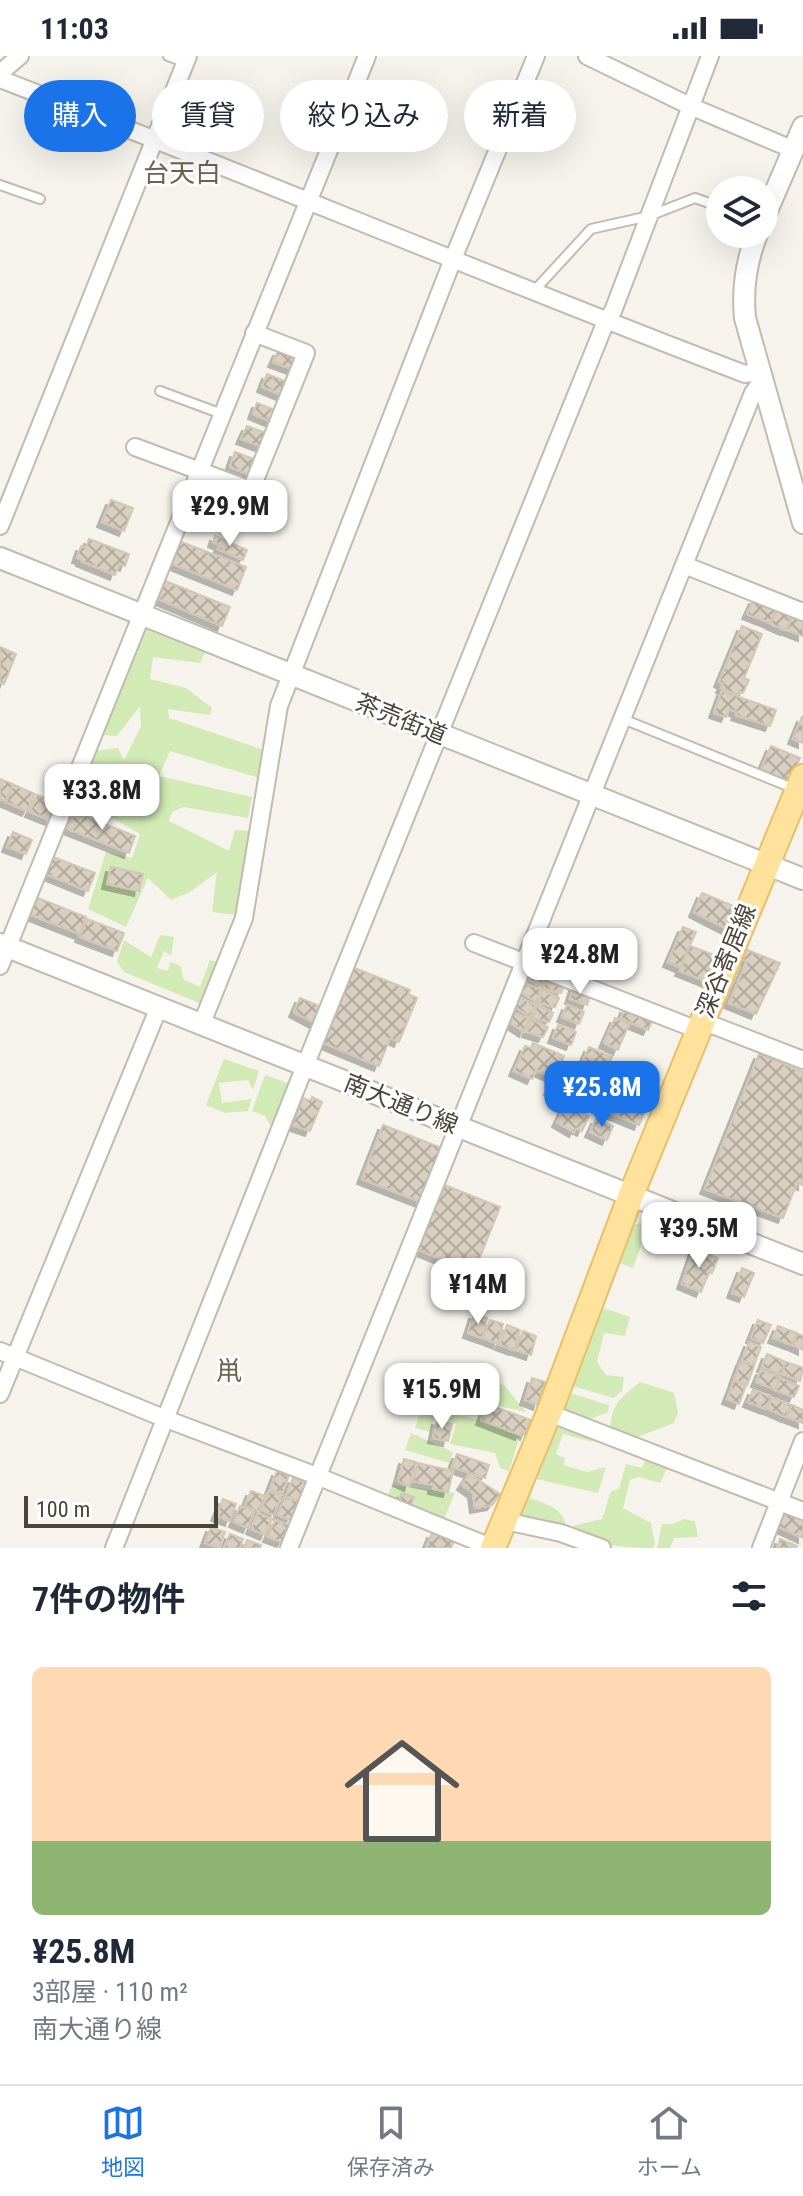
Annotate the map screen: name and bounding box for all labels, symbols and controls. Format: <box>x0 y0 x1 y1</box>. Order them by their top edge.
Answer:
text: 11:03 <box>40 11 109 46</box>
chip: 購入 <box>24 80 136 152</box>
chip: 賃貸 <box>152 80 264 152</box>
chip: 絞り込み <box>280 80 448 152</box>
chip: 新着 <box>464 80 576 152</box>
district label: 台天白 <box>143 158 221 188</box>
map controls <box>706 176 778 248</box>
button: layers <box>706 176 778 248</box>
pin: ¥29.9M <box>165 480 295 548</box>
text: ¥29.9M <box>190 491 270 521</box>
street label: 茶売街道 <box>351 688 451 750</box>
pin: ¥33.8M <box>37 764 167 832</box>
text: ¥33.8M <box>62 775 142 805</box>
street label: 深谷寄居線 <box>691 900 761 1022</box>
pin: ¥24.8M <box>515 928 645 996</box>
text: ¥24.8M <box>540 939 620 969</box>
pin: ¥25.8M <box>537 1061 667 1129</box>
street label: 南大通り線 <box>340 1069 462 1139</box>
text: ¥25.8M <box>562 1072 642 1102</box>
pin: ¥39.5M <box>634 1202 764 1270</box>
text: ¥39.5M <box>659 1213 739 1243</box>
pin: ¥14M <box>431 1258 525 1326</box>
text: ¥14M <box>449 1269 507 1299</box>
district label: 鼡 <box>216 1356 242 1386</box>
pin: ¥15.9M <box>377 1363 507 1431</box>
text: ¥15.9M <box>402 1374 482 1404</box>
scale bar <box>24 1492 218 1528</box>
text: 100 m <box>36 1497 90 1522</box>
icon: filters <box>727 1574 771 1618</box>
text: 7件の物件 <box>32 1579 185 1619</box>
icon: home <box>330 1719 474 1863</box>
text: ¥25.8M <box>32 1931 135 1971</box>
text: 3部屋 · 110 m² <box>32 1977 188 2007</box>
text: 南大通り線 <box>32 2014 162 2044</box>
tab: 地図 <box>101 2101 145 2181</box>
tab: 保存済み <box>347 2101 435 2181</box>
tab: ホーム <box>637 2101 702 2181</box>

